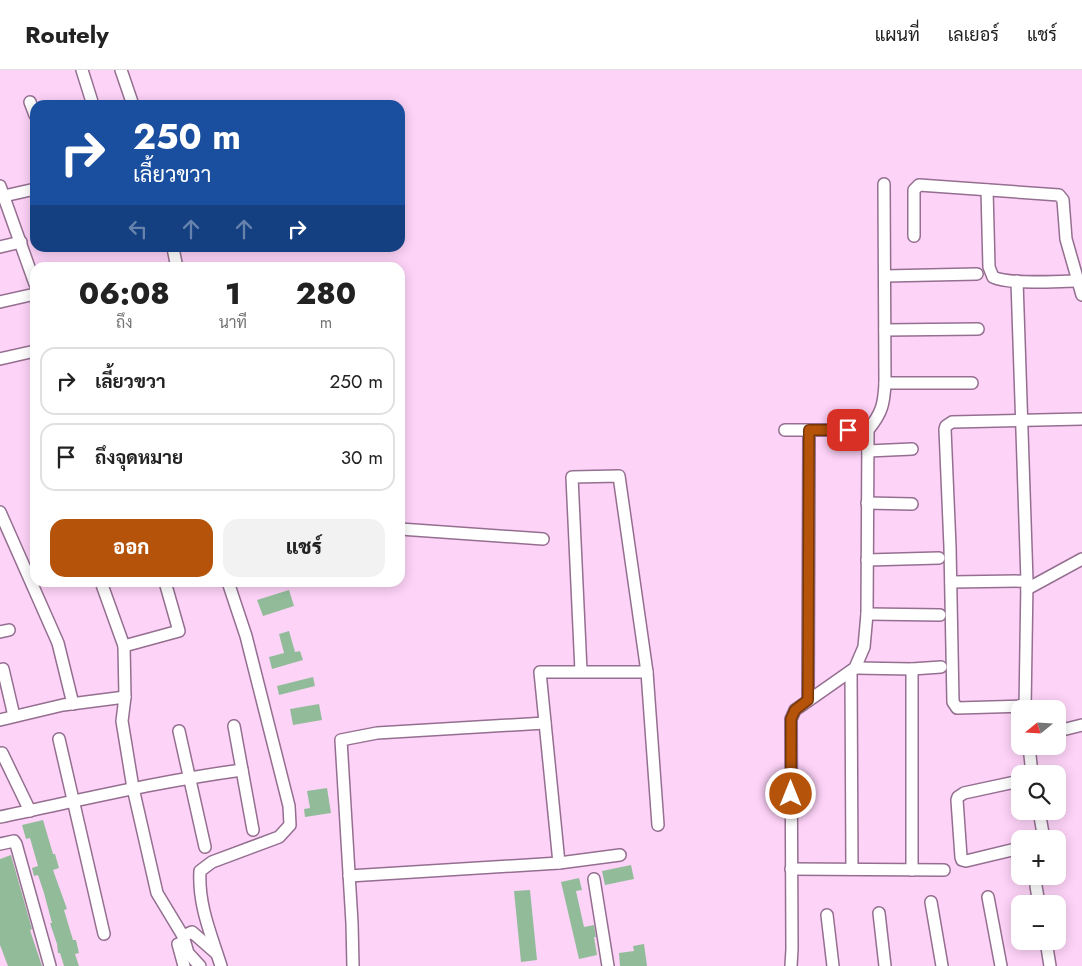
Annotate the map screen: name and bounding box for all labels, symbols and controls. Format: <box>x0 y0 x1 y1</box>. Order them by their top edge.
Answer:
text: Routely <box>25 17 109 52</box>
text: แผนที่ <box>875 22 920 48</box>
text: เลเยอร์ <box>948 22 999 48</box>
text: แชร์ <box>1027 22 1057 48</box>
text: 250 m <box>133 112 241 162</box>
icon: right <box>50 120 115 185</box>
text: เลี้ยวขวา <box>133 158 211 190</box>
icon: left <box>124 215 152 243</box>
icon: ahead <box>177 215 205 243</box>
icon: ahead <box>230 215 258 243</box>
icon: right <box>283 215 311 243</box>
text: 06:08 <box>79 272 170 315</box>
text: 1 <box>225 272 241 315</box>
text: 280 <box>296 272 356 315</box>
text: ถึง <box>116 311 133 334</box>
text: นาที <box>219 311 247 334</box>
text: m <box>320 311 332 334</box>
icon: right <box>52 367 80 395</box>
text: เลี้ยวขวา <box>95 368 166 395</box>
text: 250 m <box>330 368 383 395</box>
pin <box>827 409 869 451</box>
icon: arrive <box>834 416 862 444</box>
icon: arrive <box>52 443 80 471</box>
text: ถึงจุดหมาย <box>95 444 183 471</box>
text: 30 m <box>341 444 383 471</box>
button: ออก <box>50 519 213 577</box>
button: แชร์ <box>223 519 385 577</box>
north arrow <box>1011 700 1066 755</box>
map controls <box>1011 700 1066 950</box>
button: search <box>1011 765 1066 820</box>
position arrow <box>764 767 816 819</box>
button: + <box>1011 830 1066 885</box>
button: − <box>1011 895 1066 950</box>

